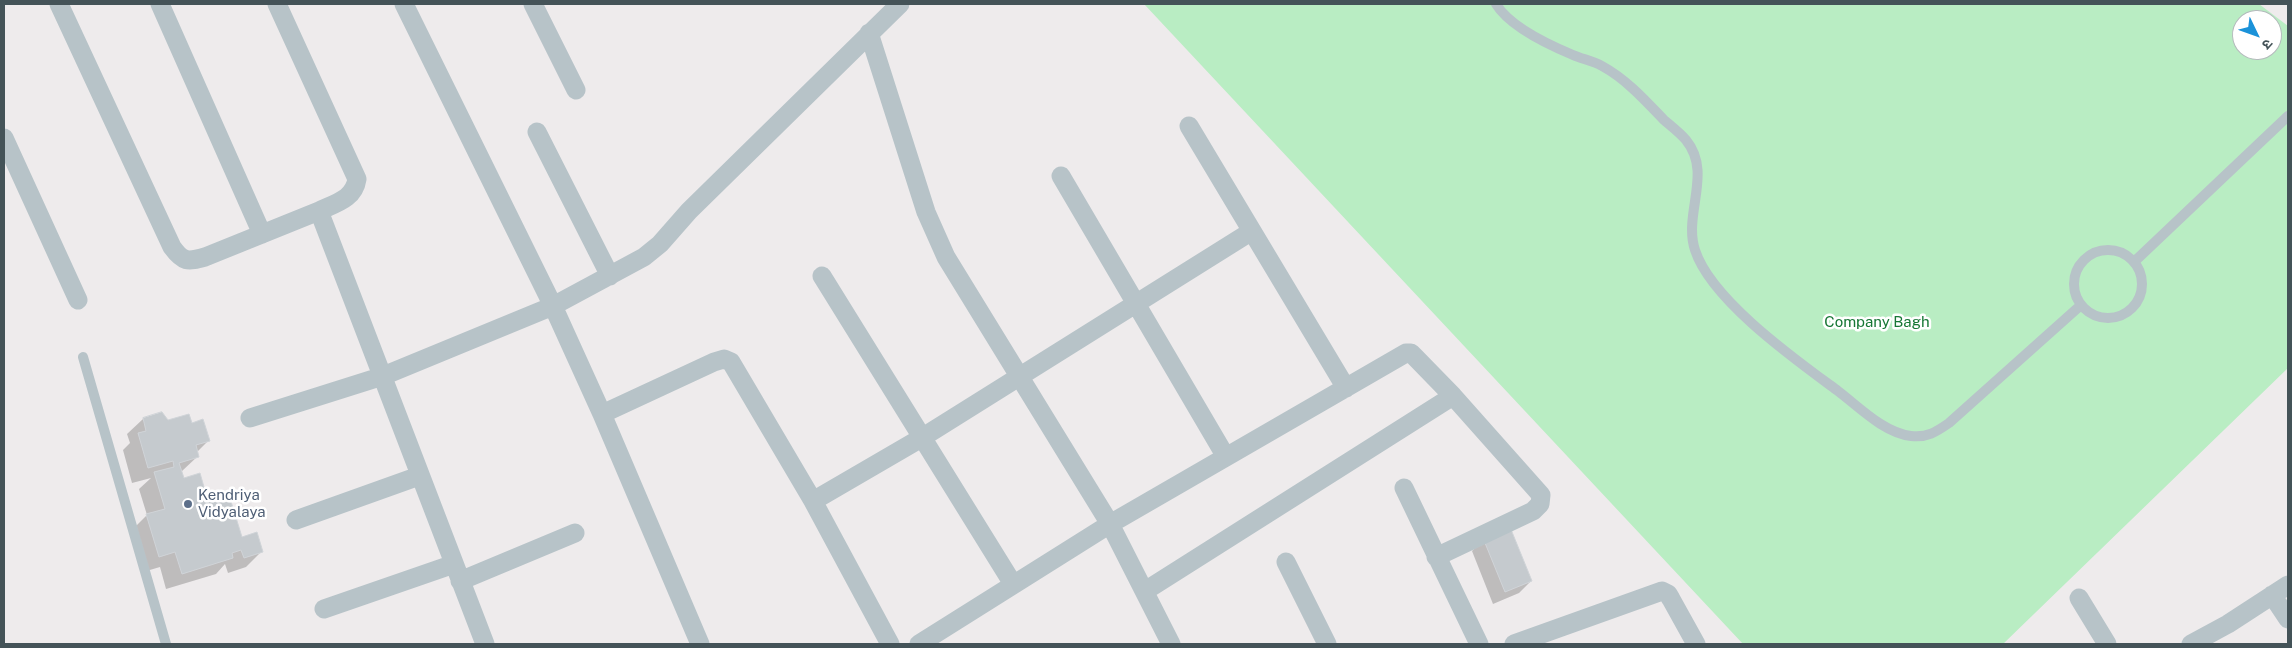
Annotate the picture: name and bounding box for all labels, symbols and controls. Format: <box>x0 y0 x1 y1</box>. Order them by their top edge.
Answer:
north arrow <box>2232 10 2282 60</box>
text: उ <box>2259 36 2276 53</box>
park label: Company Bagh <box>1824 313 1930 331</box>
place label: Kendriya Vidyalaya <box>198 486 266 521</box>
marker: Kendriya Vidyalaya <box>182 498 194 510</box>

